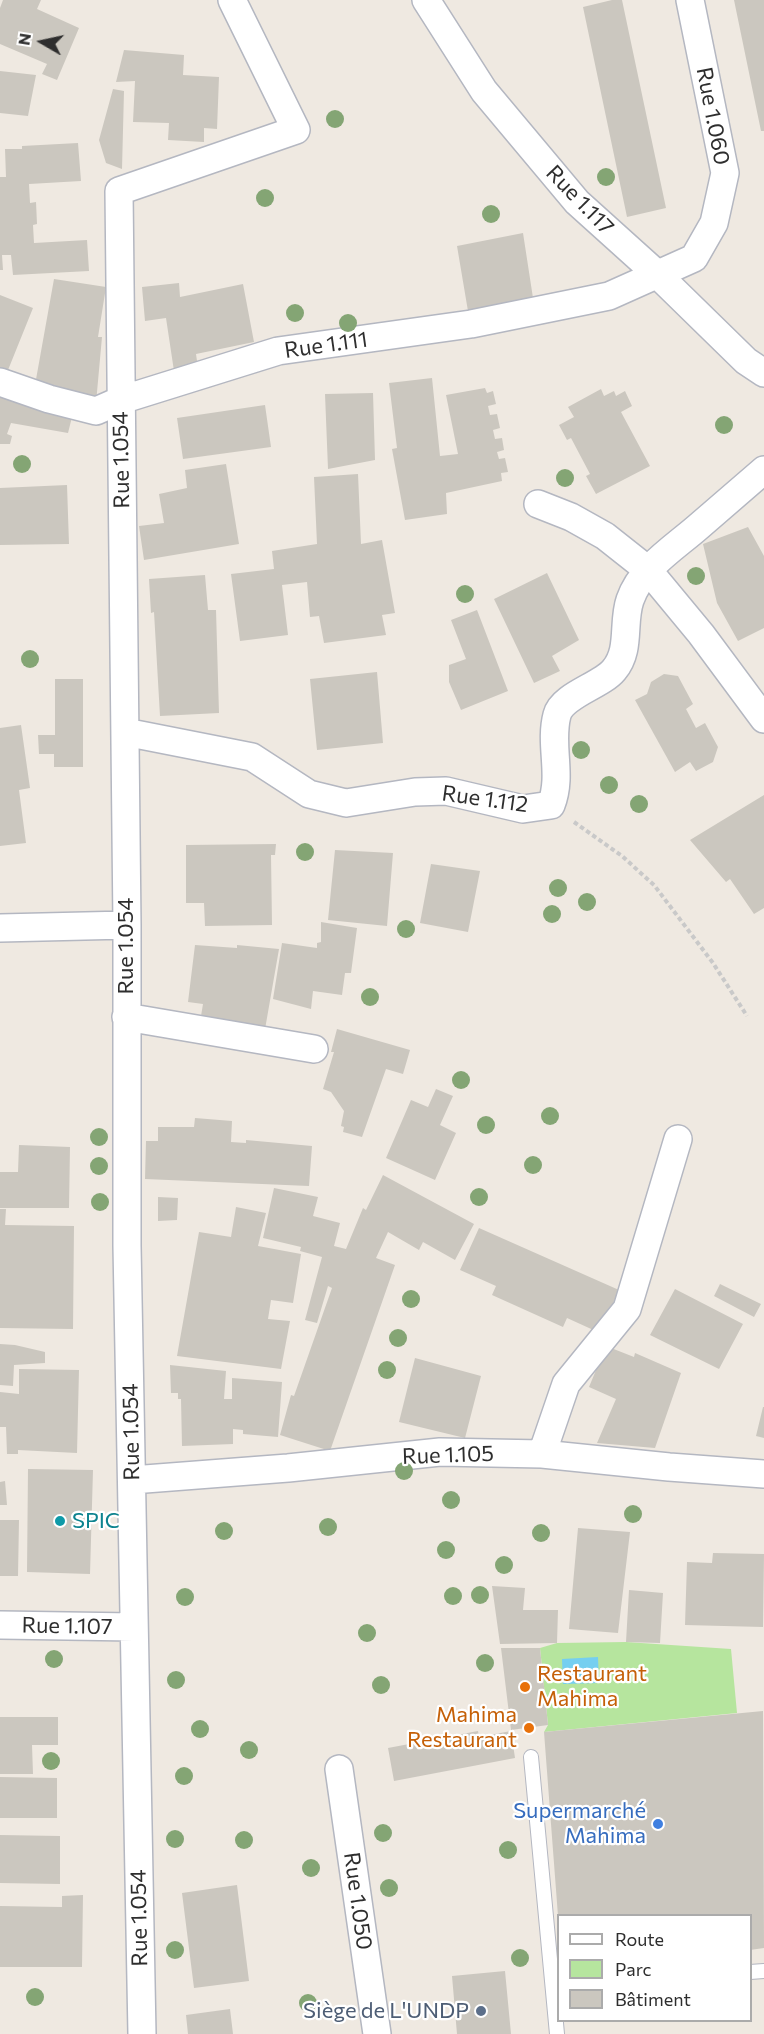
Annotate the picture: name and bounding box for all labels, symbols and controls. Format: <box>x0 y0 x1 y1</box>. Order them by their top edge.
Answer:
north arrow <box>12 12 72 72</box>
text: N <box>13 32 34 47</box>
street label: Rue 1.060 <box>691 65 735 167</box>
street label: Rue 1.117 <box>541 160 619 240</box>
street label: Rue 1.111 <box>283 326 369 364</box>
street label: Rue 1.054 <box>107 411 135 509</box>
street label: Rue 1.112 <box>440 780 530 818</box>
street label: Rue 1.054 <box>113 897 139 995</box>
street label: Rue 1.054 <box>117 1383 145 1481</box>
street label: Rue 1.105 <box>402 1440 494 1470</box>
place label: SPIC <box>72 1508 120 1534</box>
marker: SPIC <box>53 1514 67 1528</box>
street label: Rue 1.107 <box>21 1612 113 1640</box>
place label: Restaurant Mahima <box>537 1661 647 1712</box>
marker: Restaurant Mahima <box>518 1680 532 1694</box>
place label: Mahima Restaurant <box>407 1702 517 1754</box>
marker: Mahima Restaurant <box>522 1721 536 1735</box>
place label: Supermarché Mahima <box>513 1798 646 1850</box>
marker: Supermarché Mahima <box>651 1817 665 1831</box>
street label: Rue 1.050 <box>338 1850 378 1952</box>
street label: Rue 1.054 <box>125 1869 153 1967</box>
legend <box>557 1914 752 2022</box>
text: Route <box>615 1928 664 1950</box>
text: Parc <box>615 1958 652 1980</box>
text: Bâtiment <box>615 1988 691 2010</box>
place label: Siège de L'UNDP <box>303 1998 469 2024</box>
marker: Siège de L'UNDP <box>474 2004 488 2018</box>

